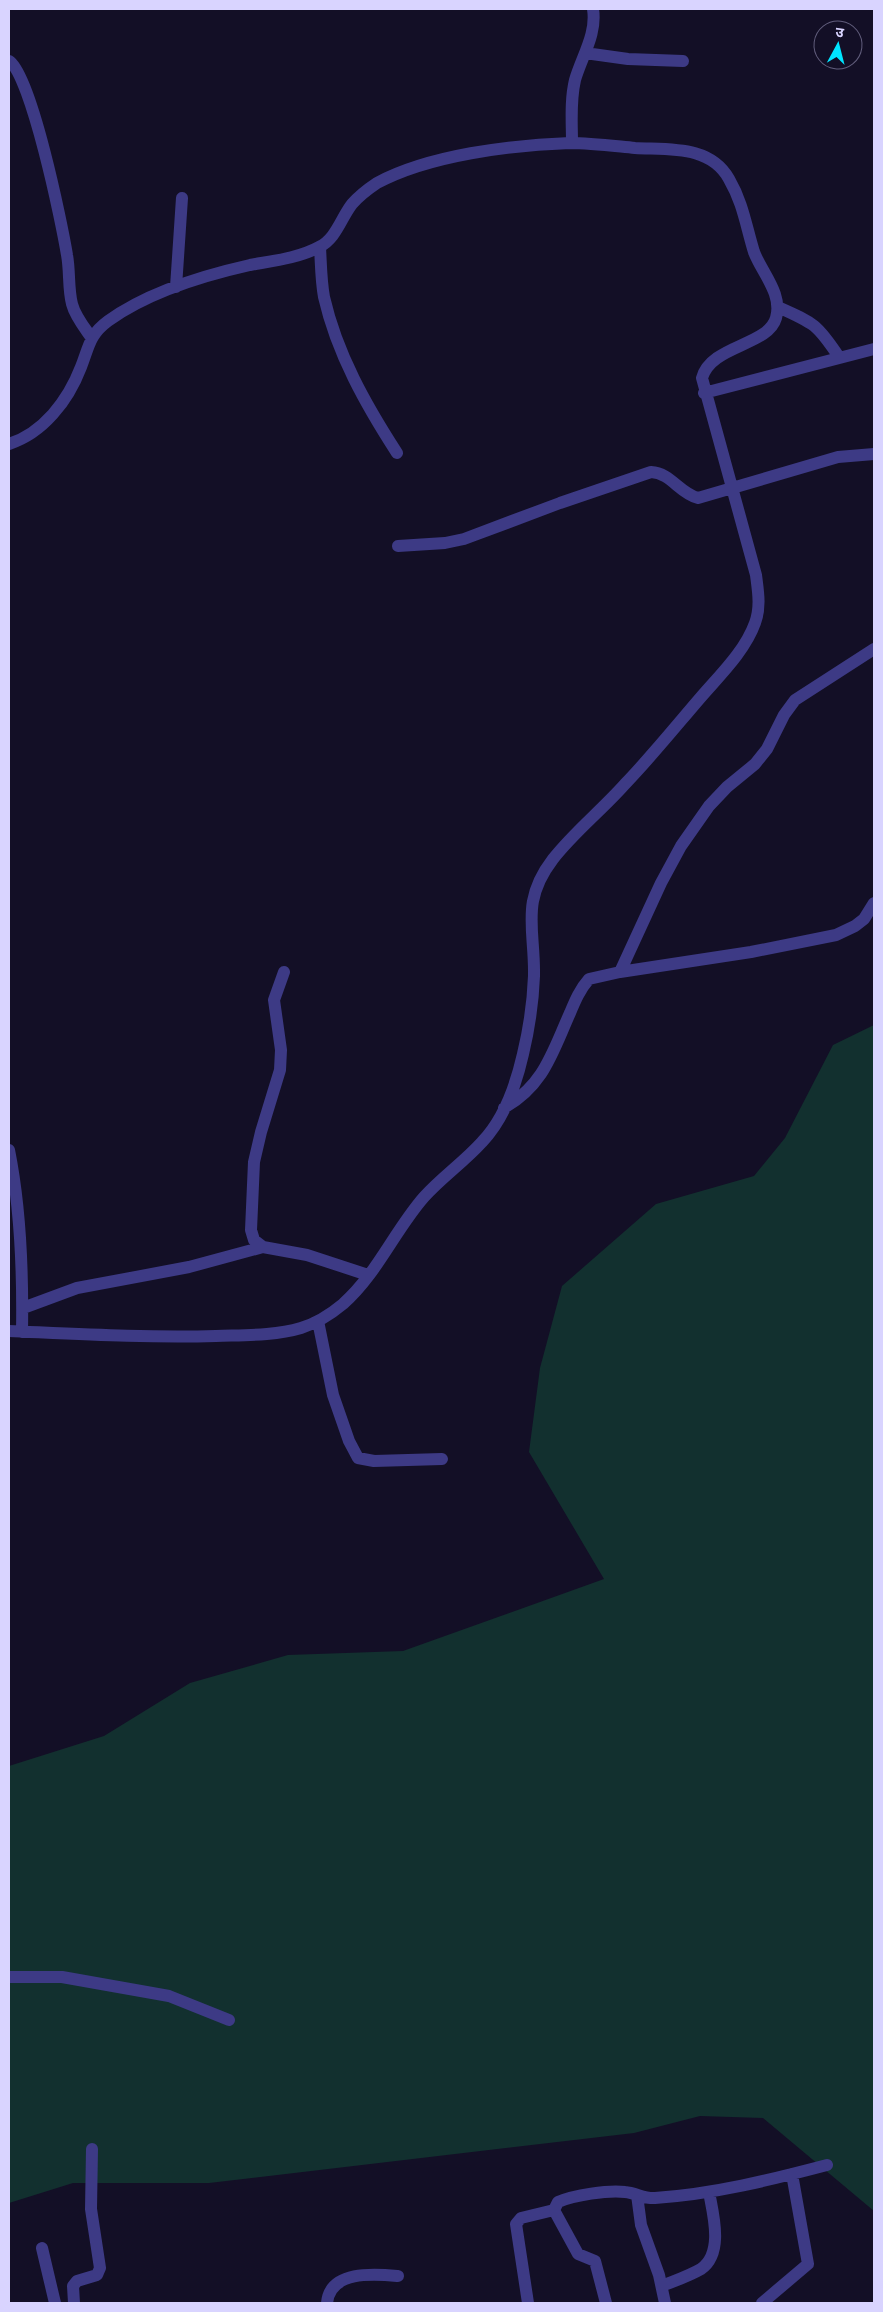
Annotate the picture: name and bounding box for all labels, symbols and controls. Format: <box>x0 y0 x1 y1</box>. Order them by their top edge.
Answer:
north arrow <box>813 20 863 70</box>
text: उ <box>835 23 846 41</box>

